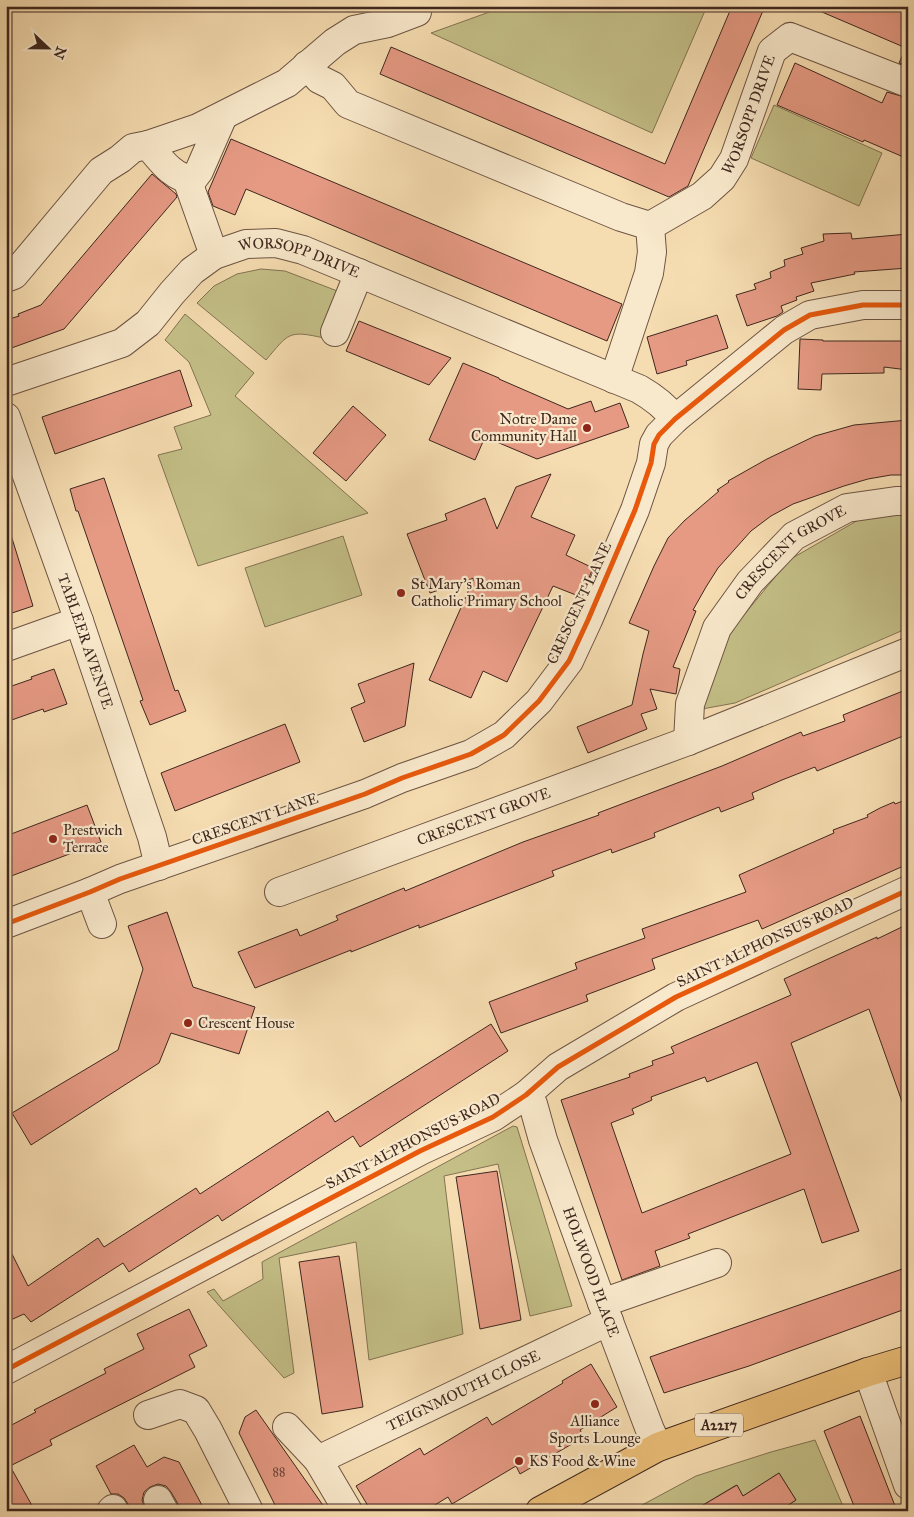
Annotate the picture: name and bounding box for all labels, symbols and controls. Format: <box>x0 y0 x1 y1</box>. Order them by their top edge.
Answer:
north arrow <box>22 22 72 72</box>
text: N <box>49 44 70 61</box>
street label: WORSOPP DRIVE <box>718 52 779 178</box>
street label: WORSOPP DRIVE <box>236 233 363 282</box>
place label: Notre Dame Community Hall <box>471 410 578 445</box>
marker: Notre Dame Community Hall <box>581 422 593 434</box>
street label: CRESCENT GROVE <box>731 501 849 603</box>
street label: CRESCENT LANE <box>543 539 615 667</box>
street label: TABLEER AVENUE <box>54 571 117 712</box>
place label: St Mary's Roman Catholic Primary School <box>411 575 563 610</box>
marker: St Mary's Roman Catholic Primary School <box>395 587 407 599</box>
street label: CRESCENT GROVE <box>414 784 553 849</box>
street label: CRESCENT LANE <box>189 789 321 849</box>
place label: Prestwich Terrace <box>63 821 123 856</box>
marker: Prestwich Terrace <box>47 833 59 845</box>
street label: SAINT ALPHONSUS ROAD <box>674 893 857 991</box>
place label: Crescent House <box>198 1014 295 1032</box>
marker: Crescent House <box>182 1017 194 1029</box>
street label: SAINT ALPHONSUS ROAD <box>323 1089 503 1193</box>
street label: HOLWOOD PLACE <box>559 1204 623 1340</box>
street label: TEIGNMOUTH CLOSE <box>384 1346 543 1435</box>
marker: Alliance Sports Lounge <box>589 1398 601 1410</box>
place label: Alliance Sports Lounge <box>549 1412 641 1447</box>
road number: A2217 <box>695 1414 743 1436</box>
place label: KS Food & Wine <box>529 1452 636 1470</box>
marker: KS Food & Wine <box>513 1455 525 1467</box>
house number: 88 <box>273 1465 285 1479</box>

